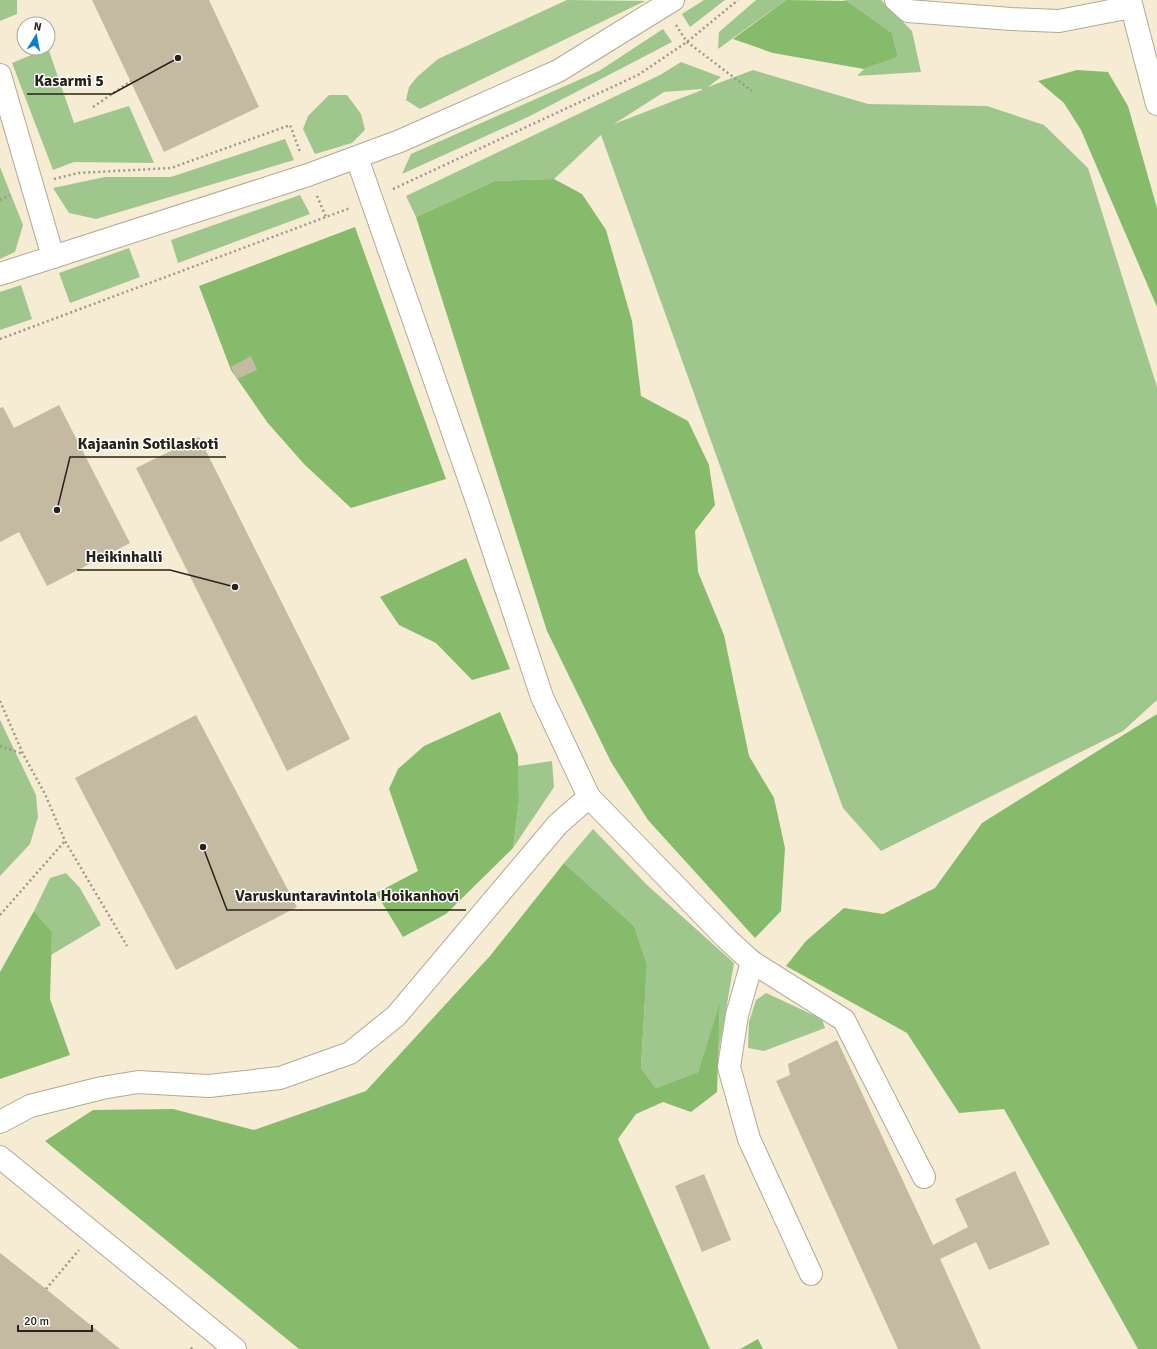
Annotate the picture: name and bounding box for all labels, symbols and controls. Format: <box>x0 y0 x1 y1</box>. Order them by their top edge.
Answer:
north arrow <box>16 16 56 56</box>
text: N <box>33 20 43 34</box>
callout: Kasarmi 5 <box>27 66 112 94</box>
text: Kasarmi 5 <box>34 71 104 91</box>
callout: Kajaanin Sotilaskoti <box>70 429 226 457</box>
text: Kajaanin Sotilaskoti <box>78 434 218 454</box>
callout: Heikinhalli <box>77 542 170 570</box>
text: Heikinhalli <box>86 547 162 567</box>
callout: Varuskuntaravintola Hoikanhovi <box>227 882 466 910</box>
text: Varuskuntaravintola Hoikanhovi <box>235 886 459 906</box>
scale bar <box>18 1307 92 1333</box>
text: 20 m <box>24 1314 49 1329</box>

